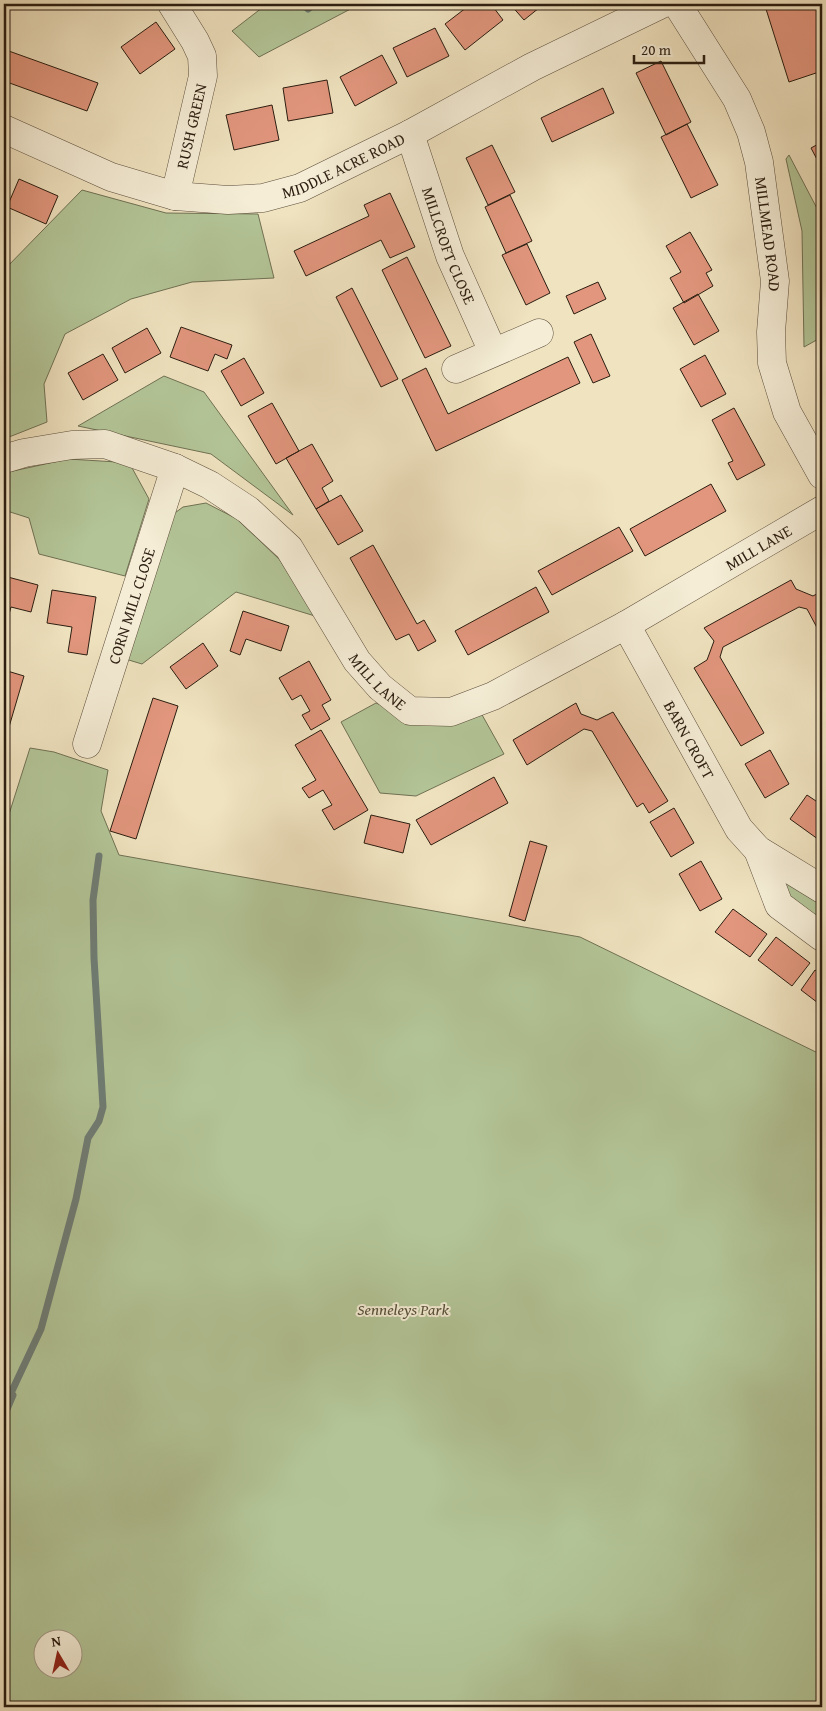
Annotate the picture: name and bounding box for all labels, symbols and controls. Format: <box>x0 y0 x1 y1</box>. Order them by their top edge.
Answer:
scale bar <box>634 32 704 64</box>
text: 20 m <box>641 39 672 60</box>
street label: RUSH GREEN <box>170 80 213 171</box>
street label: MIDDLE ACRE ROAD <box>279 126 409 204</box>
street label: MILLMEAD ROAD <box>749 175 787 293</box>
street label: MILLCROFT CLOSE <box>416 184 482 308</box>
street label: MILL LANE <box>721 518 796 576</box>
street label: CORN MILL CLOSE <box>101 545 161 667</box>
street label: MILL LANE <box>343 649 412 716</box>
street label: BARN CROFT <box>658 696 721 783</box>
park label: Senneleys Park <box>357 1297 449 1321</box>
north arrow <box>32 1628 82 1678</box>
text: N <box>50 1630 63 1652</box>

